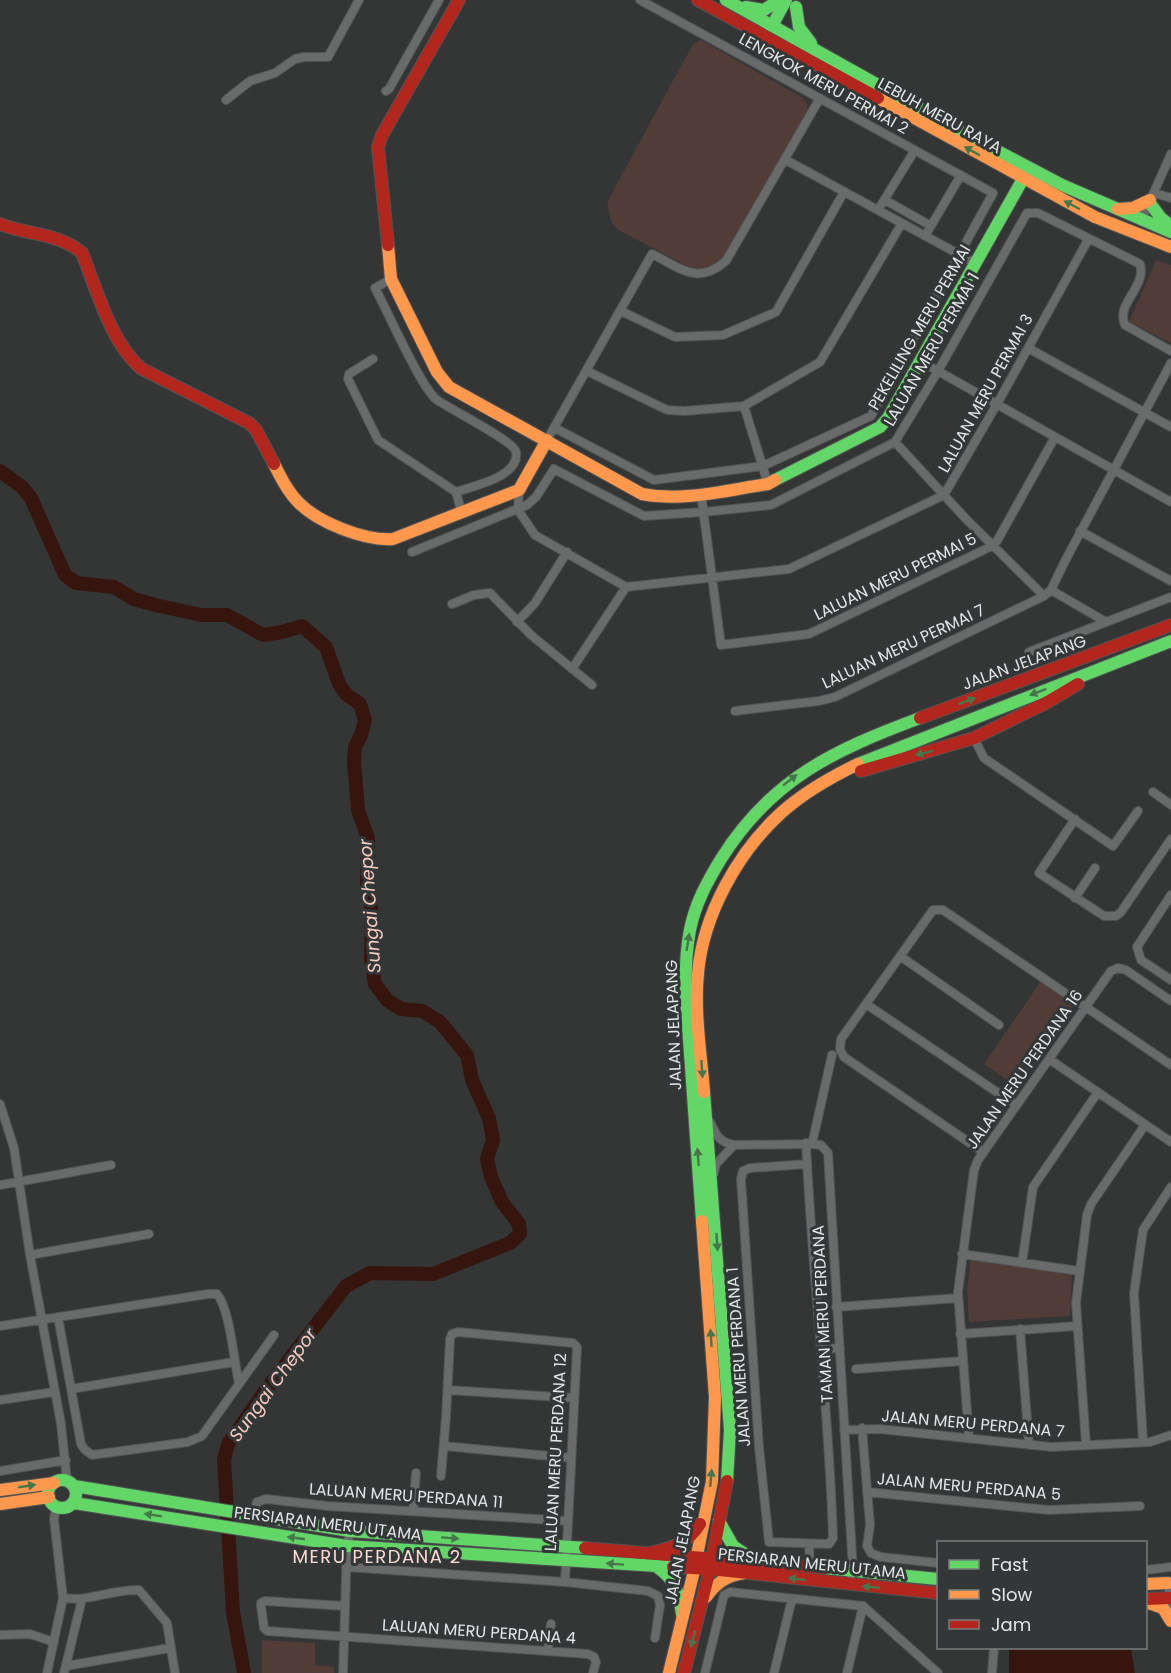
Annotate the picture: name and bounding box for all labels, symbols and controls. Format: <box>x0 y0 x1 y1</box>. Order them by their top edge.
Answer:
street label: LENGKOK MERU PERMAI 2 <box>735 27 913 140</box>
street label: LEBUH MERU RAYA <box>874 72 1006 159</box>
one-way arrow <box>963 146 980 156</box>
one-way arrow <box>1063 200 1080 210</box>
street label: PEKELILING MERU PERMAI <box>863 240 976 414</box>
street label: LALUAN MERU PERMAI 1 <box>878 268 985 430</box>
street label: LALUAN MERU PERMAI 3 <box>932 310 1039 477</box>
street label: LALUAN MERU PERMAI 5 <box>810 527 980 626</box>
street label: LALUAN MERU PERMAI 7 <box>818 598 989 694</box>
street label: JALAN JELAPANG <box>959 629 1089 696</box>
one-way arrow <box>1029 688 1047 698</box>
one-way arrow <box>958 695 976 705</box>
one-way arrow <box>915 749 933 759</box>
one-way arrow <box>782 775 797 787</box>
water label: Sungai Chepor <box>352 837 387 974</box>
one-way arrow <box>684 932 693 951</box>
street label: JALAN JELAPANG <box>660 959 687 1091</box>
street label: JALAN MERU PERDANA 16 <box>960 985 1088 1154</box>
one-way arrow <box>697 1059 707 1078</box>
one-way arrow <box>693 1147 703 1166</box>
street label: TAMAN MERU PERDANA <box>806 1224 839 1403</box>
one-way arrow <box>712 1232 721 1251</box>
street label: JALAN MERU PERDANA 1 <box>721 1266 756 1448</box>
water label: Sungai Chepor <box>223 1322 323 1447</box>
one-way arrow <box>707 1329 716 1348</box>
street label: LALUAN MERU PERDANA 12 <box>539 1352 572 1552</box>
street label: JALAN MERU PERDANA 7 <box>880 1404 1066 1443</box>
street label: JALAN MERU PERDANA 5 <box>876 1467 1062 1506</box>
one-way arrow <box>707 1468 716 1487</box>
street label: JALAN JELAPANG <box>659 1474 706 1606</box>
street label: LALUAN MERU PERDANA 11 <box>308 1477 504 1514</box>
one-way arrow <box>18 1481 37 1490</box>
street label: PERSIARAN MERU UTAMA <box>233 1501 423 1546</box>
one-way arrow <box>143 1510 162 1519</box>
one-way arrow <box>286 1533 305 1542</box>
one-way arrow <box>440 1533 459 1543</box>
legend <box>937 1541 1147 1649</box>
street label: PERSIARAN MERU UTAMA <box>717 1542 907 1585</box>
district label: MERU PERDANA 2 <box>292 1544 462 1569</box>
text: Fast <box>991 1552 1028 1577</box>
one-way arrow <box>606 1559 625 1569</box>
one-way arrow <box>787 1574 806 1583</box>
one-way arrow <box>862 1582 881 1592</box>
text: Slow <box>991 1582 1033 1607</box>
text: Jam <box>991 1612 1031 1637</box>
street label: LALUAN MERU PERDANA 4 <box>381 1613 577 1650</box>
one-way arrow <box>687 1630 697 1648</box>

